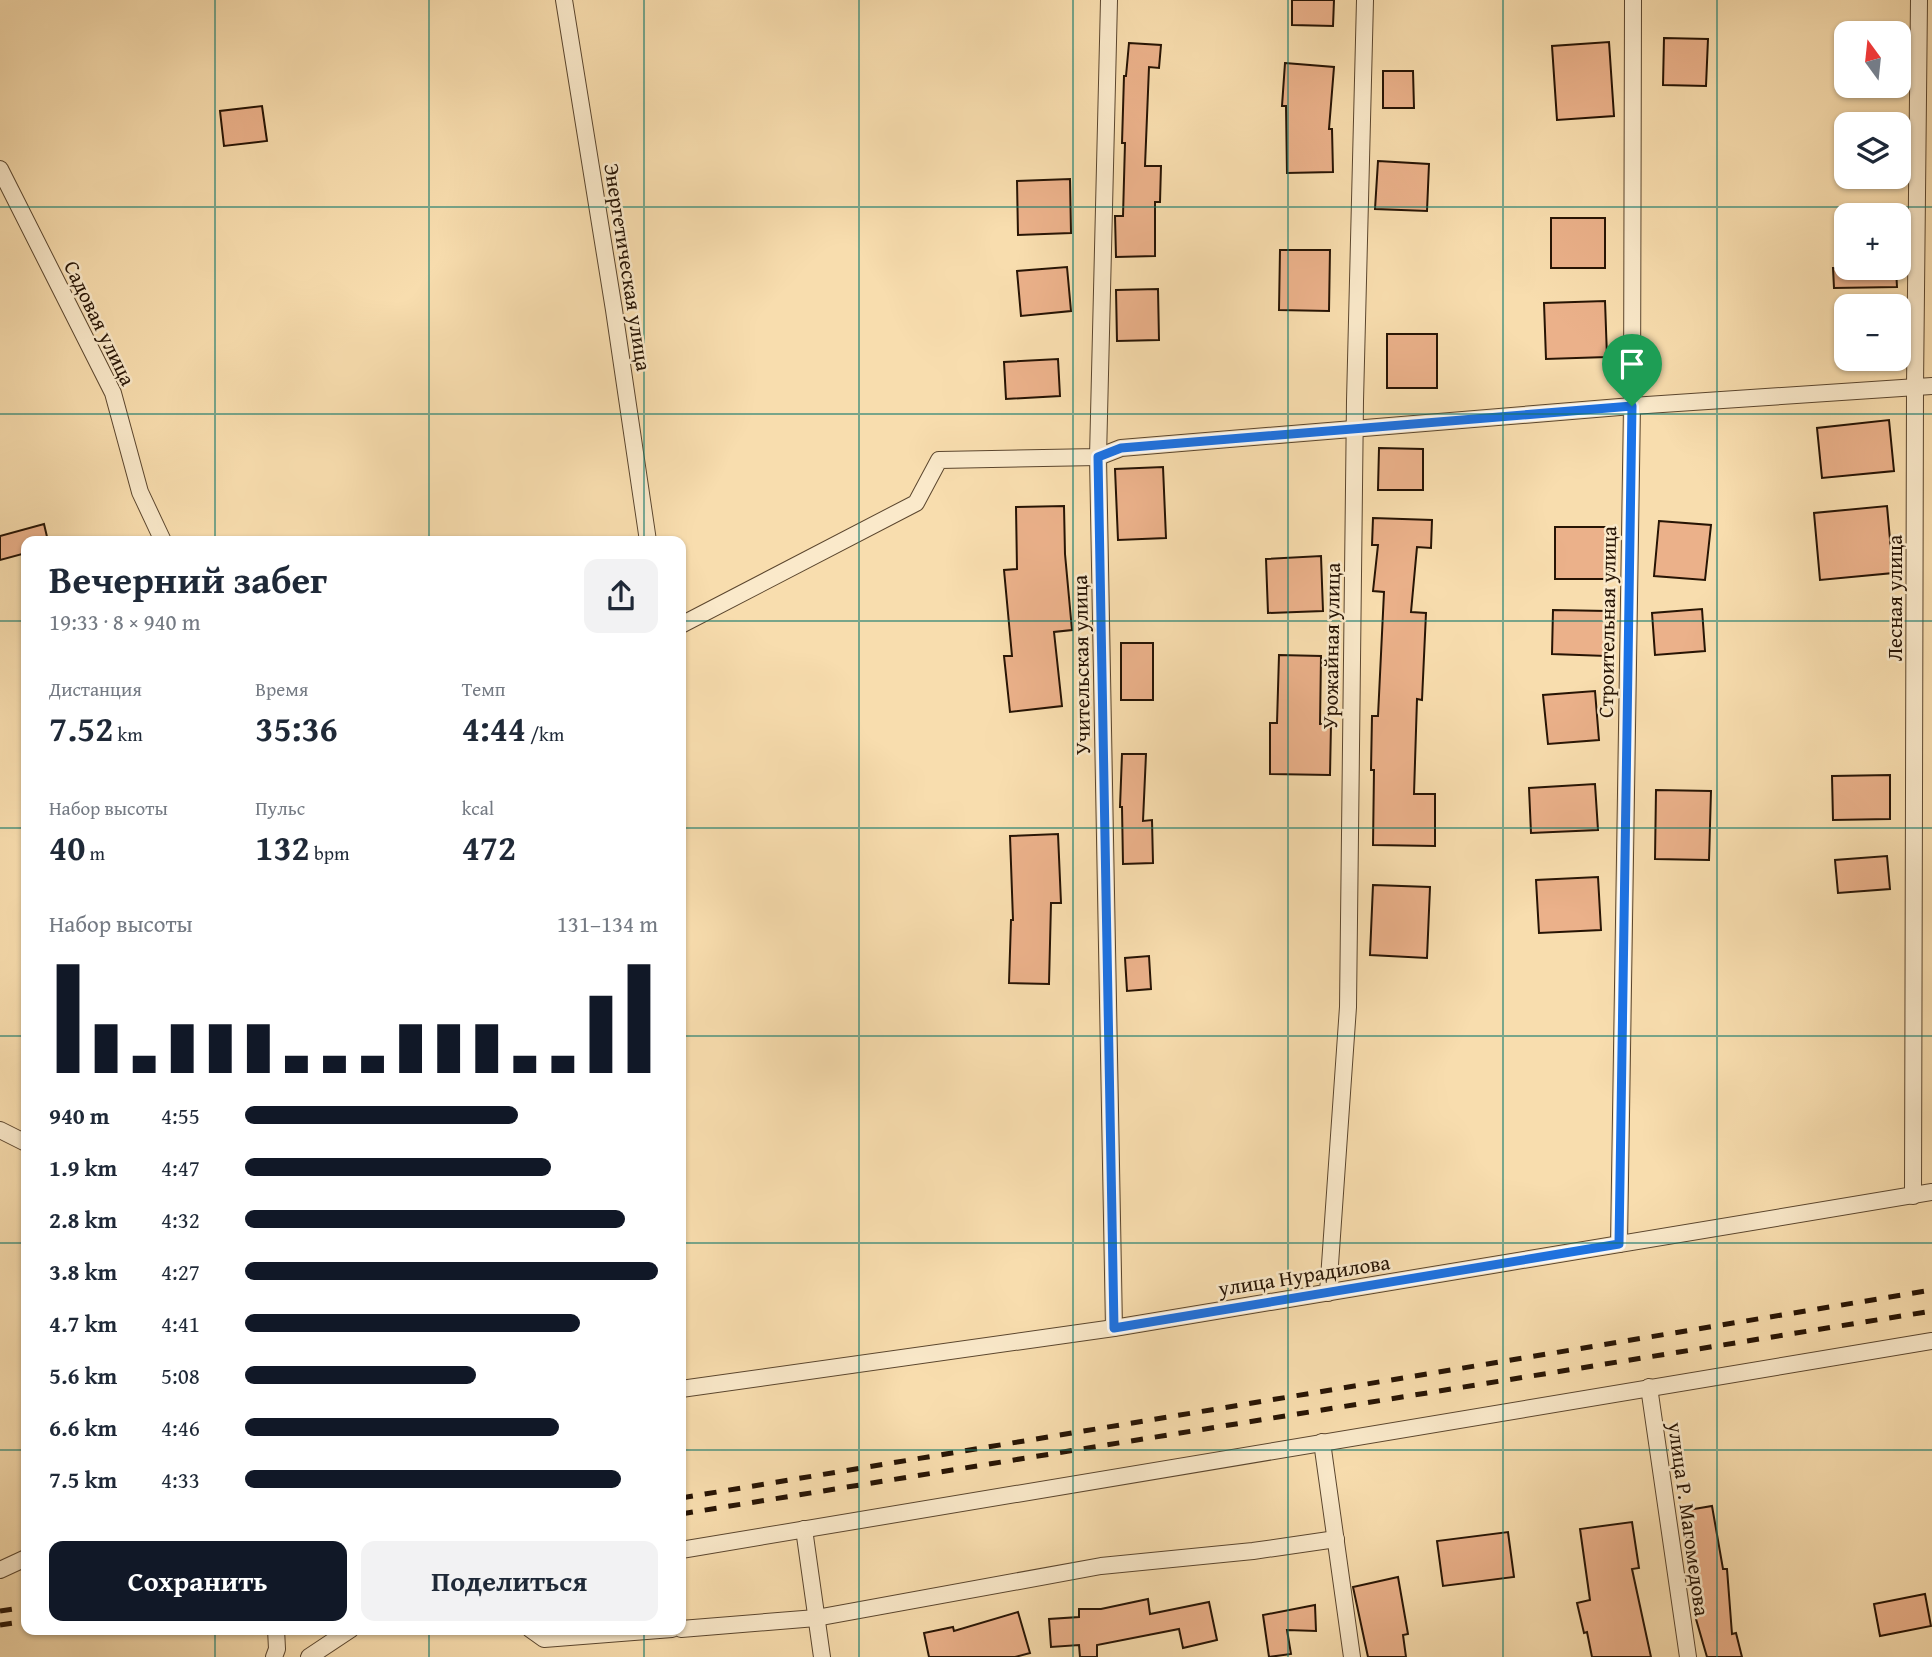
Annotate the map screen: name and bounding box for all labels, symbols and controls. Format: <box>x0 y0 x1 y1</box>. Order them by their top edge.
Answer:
north arrow <box>1834 21 1911 98</box>
map controls <box>1834 21 1911 371</box>
button: layers <box>1834 112 1911 189</box>
street label: Энергетическая улица <box>596 161 660 373</box>
button: + <box>1834 203 1911 280</box>
street label: Садовая улица <box>56 255 144 391</box>
button: − <box>1834 294 1911 371</box>
pin <box>1602 334 1662 406</box>
icon: arrive <box>1613 345 1651 383</box>
street label: Строительная улица <box>1590 526 1624 718</box>
street label: Лесная улица <box>1879 535 1910 661</box>
text: Вечерний забег <box>49 551 327 607</box>
button: share <box>584 559 658 633</box>
street label: Урожайная улица <box>1314 562 1348 730</box>
street label: Учительская улица <box>1064 575 1098 755</box>
text: 19:33 · 8 × 940 m <box>49 605 201 638</box>
text: Дистанция <box>49 675 142 703</box>
text: Время <box>255 675 308 703</box>
text: Темп <box>462 675 506 703</box>
text: 7.52 <box>49 703 113 754</box>
text: 35:36 <box>255 703 338 754</box>
text: 4:44 <box>462 703 526 754</box>
text: km <box>113 720 143 748</box>
text: /km <box>526 720 564 748</box>
text: Набор высоты <box>49 794 168 822</box>
text: Пульс <box>255 794 305 822</box>
text: kcal <box>462 794 494 822</box>
text: 40 <box>49 822 85 873</box>
text: 132 <box>255 822 310 873</box>
text: 472 <box>462 822 516 873</box>
text: m <box>85 839 105 867</box>
text: bpm <box>310 839 350 867</box>
text: Набор высоты <box>49 907 193 940</box>
text: 131–134 m <box>557 907 658 940</box>
text: 940 m <box>49 1099 110 1132</box>
text: 4:55 <box>161 1099 200 1132</box>
text: 1.9 km <box>49 1151 117 1184</box>
text: 4:47 <box>161 1151 200 1184</box>
text: 2.8 km <box>49 1203 117 1236</box>
text: 4:32 <box>161 1203 200 1236</box>
street label: улица Нурадилова <box>1215 1246 1392 1304</box>
text: 3.8 km <box>49 1255 117 1288</box>
text: 4:27 <box>161 1255 200 1288</box>
text: 4.7 km <box>49 1307 117 1340</box>
text: 4:41 <box>161 1307 200 1340</box>
text: 5.6 km <box>49 1359 117 1392</box>
text: 5:08 <box>161 1359 200 1392</box>
text: 6.6 km <box>49 1411 117 1444</box>
text: 4:46 <box>161 1411 200 1444</box>
street label: улица Р. Магомедова <box>1660 1419 1718 1618</box>
text: 7.5 km <box>49 1463 117 1496</box>
text: 4:33 <box>161 1463 200 1496</box>
button: Сохранить <box>49 1541 347 1621</box>
button: Поделиться <box>361 1541 658 1621</box>

